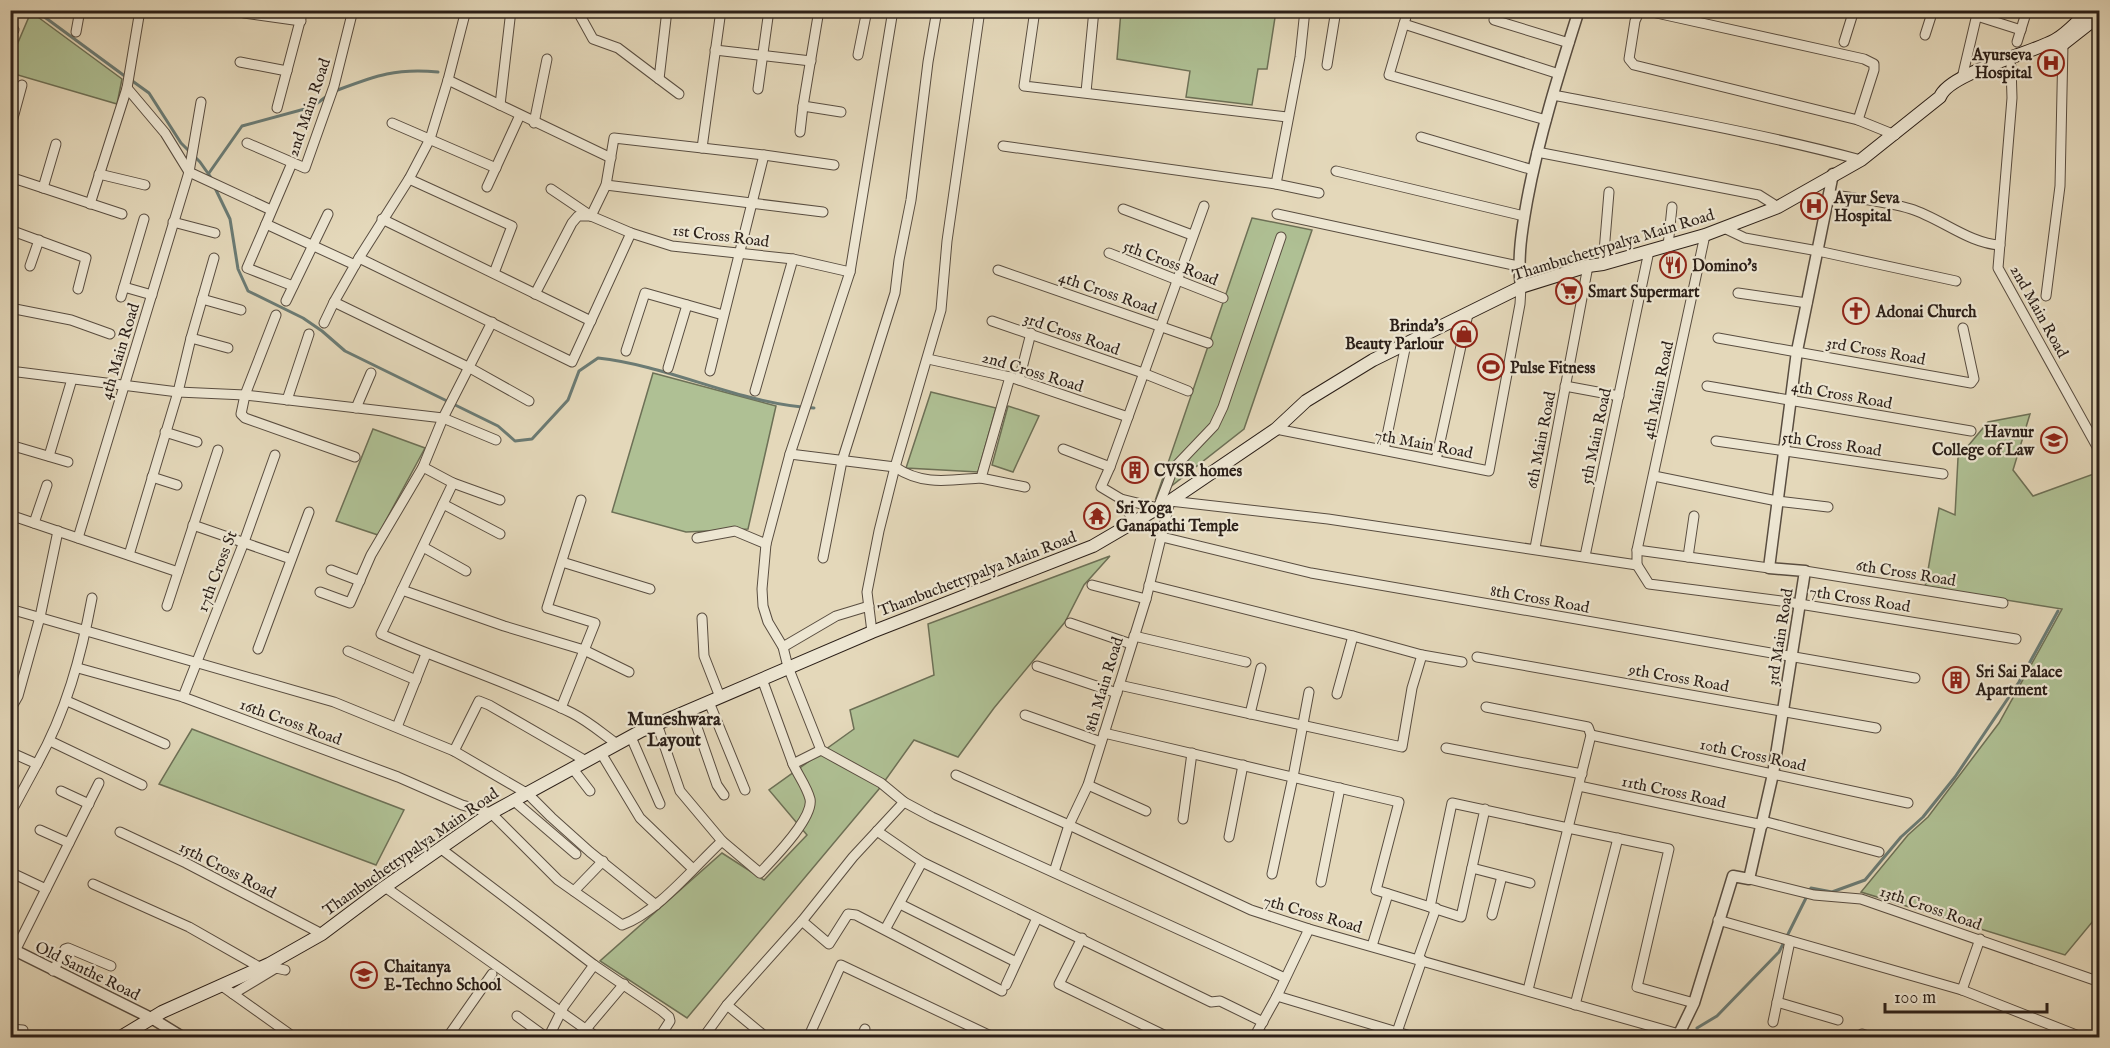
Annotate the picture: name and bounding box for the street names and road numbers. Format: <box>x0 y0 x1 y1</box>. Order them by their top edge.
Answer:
street label: 2nd Main Road <box>284 56 336 159</box>
street label: Thambuchettypalya Main Road <box>1510 205 1717 286</box>
street label: 1st Cross Road <box>671 221 771 253</box>
street label: 5th Cross Road <box>1120 237 1221 291</box>
street label: 2nd Main Road <box>2005 262 2072 362</box>
street label: 4th Cross Road <box>1056 268 1159 320</box>
street label: 4th Main Road <box>97 301 145 402</box>
street label: 3rd Cross Road <box>1021 309 1123 361</box>
street label: 3rd Cross Road <box>1824 333 1927 371</box>
street label: 4th Main Road <box>1639 339 1679 441</box>
street label: 2nd Cross Road <box>979 348 1086 398</box>
street label: 4th Cross Road <box>1790 377 1894 415</box>
street label: 5th Main Road <box>1577 386 1617 486</box>
street label: 6th Main Road <box>1523 390 1561 491</box>
street label: 7th Main Road <box>1373 426 1475 464</box>
street label: 5th Cross Road <box>1781 428 1883 462</box>
street label: 17th Cross St <box>193 528 243 615</box>
street label: Thambuchettypalya Main Road <box>876 528 1080 622</box>
street label: 6th Cross Road <box>1854 556 1958 592</box>
street label: 8th Cross Road <box>1488 581 1591 619</box>
street label: 7th Cross Road <box>1808 582 1912 618</box>
street label: 3rd Main Road <box>1763 587 1799 687</box>
street label: 8th Main Road <box>1081 634 1129 734</box>
street label: 9th Cross Road <box>1626 660 1731 698</box>
street label: 16th Cross Road <box>237 695 344 751</box>
street label: 10th Cross Road <box>1698 735 1808 777</box>
street label: 11th Cross Road <box>1620 772 1728 814</box>
street label: Thambuchettypalya Main Road <box>319 784 503 921</box>
street label: 15th Cross Road <box>175 838 279 904</box>
street label: 13th Cross Road <box>1877 882 1984 936</box>
street label: 7th Cross Road <box>1261 891 1365 939</box>
street label: Old Santhe Road <box>31 938 143 1006</box>

